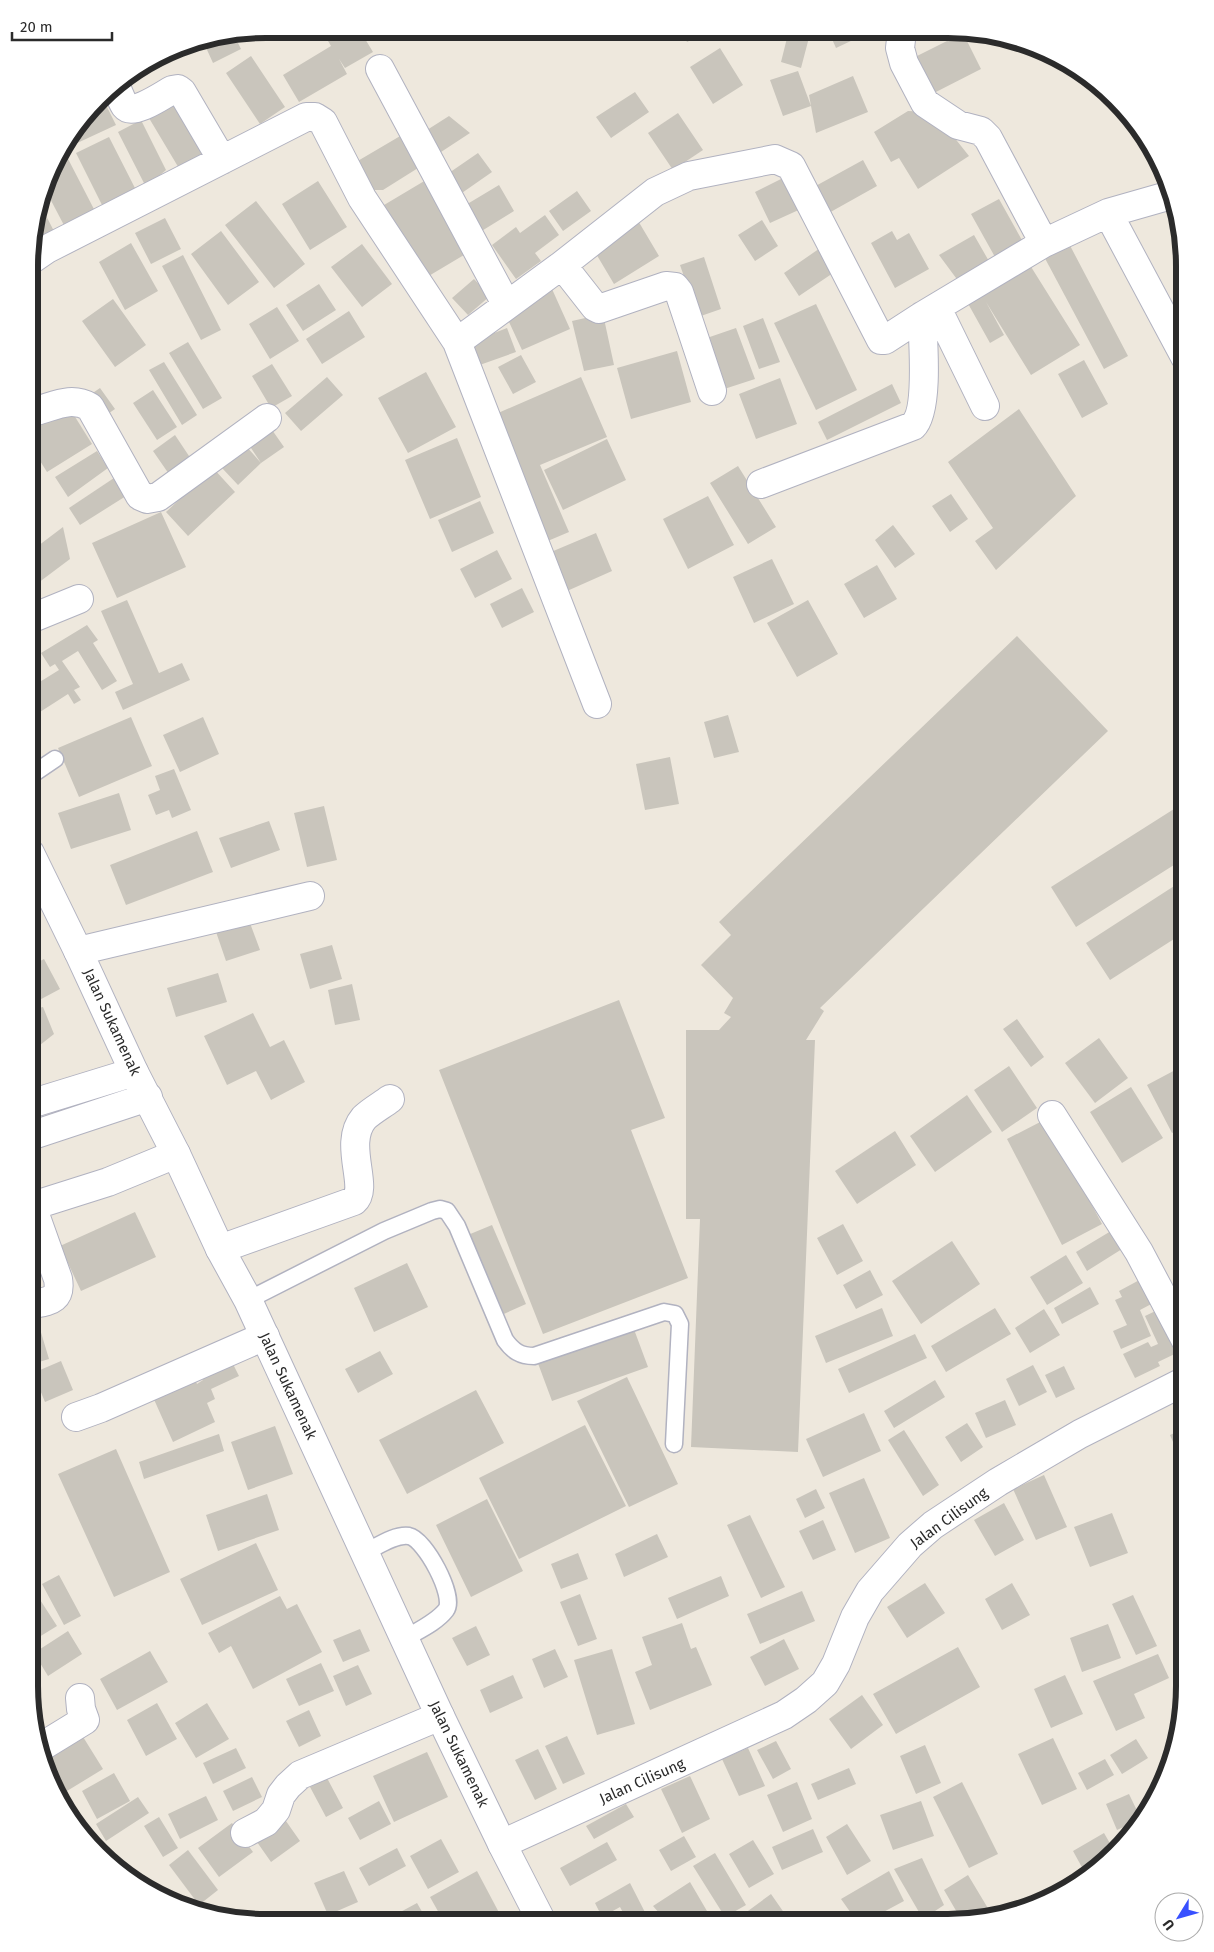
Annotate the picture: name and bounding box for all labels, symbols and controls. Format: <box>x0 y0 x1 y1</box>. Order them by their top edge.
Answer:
scale bar <box>12 10 112 42</box>
text: 20 m <box>20 18 53 36</box>
street label: Jalan Sukamenak <box>79 966 145 1079</box>
street label: Jalan Sukamenak <box>255 1330 321 1443</box>
street label: Jalan Cilisung <box>907 1484 991 1552</box>
street label: Jalan Sukamenak <box>425 1698 493 1810</box>
street label: Jalan Cilisung <box>597 1754 688 1808</box>
north arrow <box>1154 1892 1204 1942</box>
text: U <box>1159 1916 1179 1933</box>

